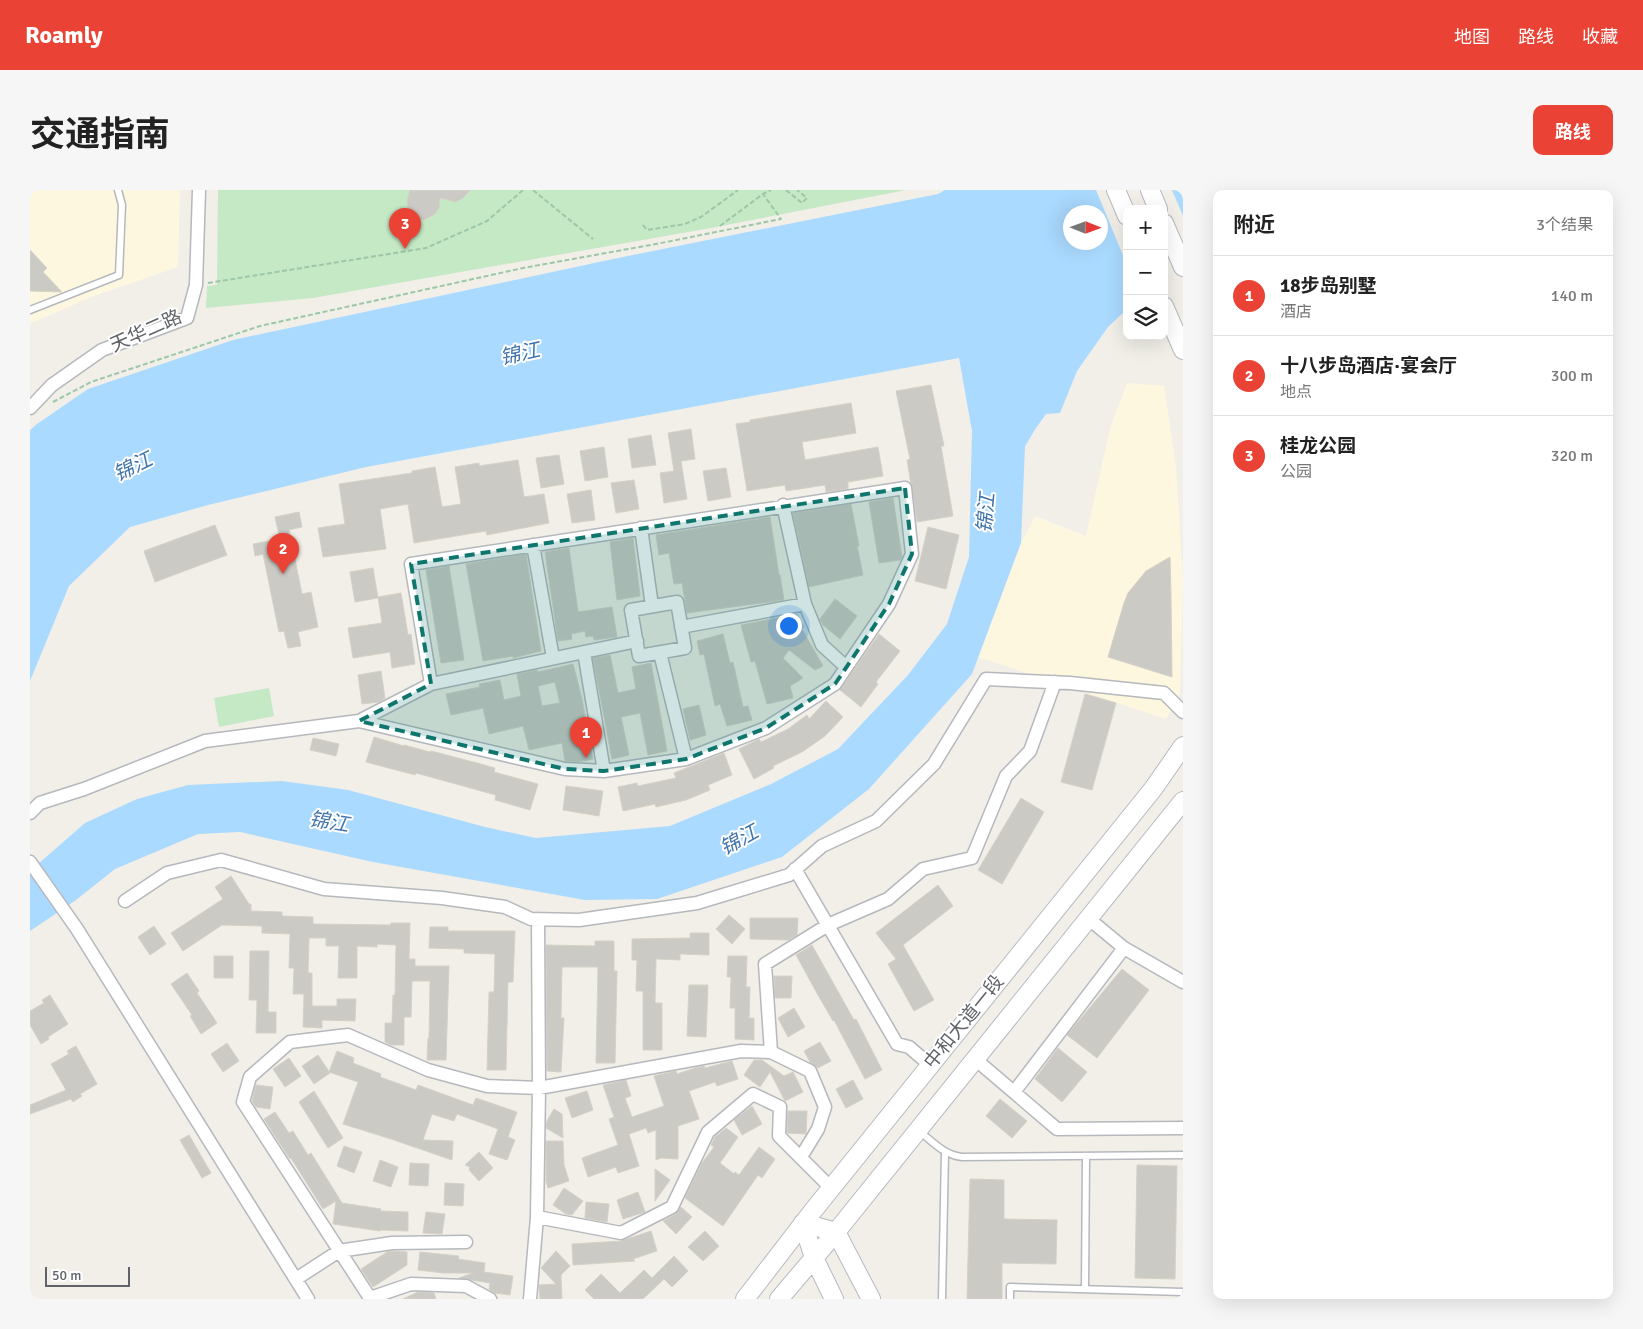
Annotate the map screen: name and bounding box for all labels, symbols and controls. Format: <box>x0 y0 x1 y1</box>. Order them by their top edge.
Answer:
text: Roamly <box>25 20 103 50</box>
text: 地图 <box>1454 26 1490 48</box>
text: 路线 <box>1518 26 1554 48</box>
text: 收藏 <box>1582 26 1618 48</box>
button: 路线 <box>1533 105 1613 155</box>
text: 交通指南 <box>30 113 170 156</box>
north arrow <box>1063 205 1108 250</box>
map controls <box>1123 205 1168 340</box>
button: + <box>1123 205 1168 250</box>
pin: 3 <box>389 208 421 249</box>
text: 附近 <box>1233 212 1275 238</box>
text: 3个结果 <box>1536 215 1593 235</box>
button: − <box>1123 250 1168 295</box>
text: 18步岛别墅 <box>1280 274 1377 298</box>
text: 1 <box>1245 286 1253 306</box>
text: 140 m <box>1551 286 1593 306</box>
button: layers <box>1123 295 1168 340</box>
text: 酒店 <box>1280 302 1312 322</box>
street label: 天华二路 <box>106 305 186 357</box>
water label: 锦江 <box>498 337 544 370</box>
text: 十八步岛酒店·宴会厅 <box>1280 354 1457 378</box>
text: 2 <box>1245 366 1253 386</box>
text: 300 m <box>1551 366 1593 386</box>
text: 地点 <box>1280 382 1312 402</box>
text: 桂龙公园 <box>1280 434 1356 458</box>
water label: 锦江 <box>110 446 158 487</box>
text: 3 <box>1245 446 1253 466</box>
text: 320 m <box>1551 446 1593 466</box>
text: 公园 <box>1280 462 1312 482</box>
water label: 锦江 <box>972 490 1000 534</box>
pin: 2 <box>267 533 299 574</box>
your location <box>776 613 802 639</box>
pin: 1 <box>570 717 602 758</box>
water label: 锦江 <box>307 807 353 838</box>
water label: 锦江 <box>715 818 764 861</box>
street label: 中和大道一段 <box>919 970 1009 1074</box>
scale bar <box>45 1264 130 1287</box>
text: 50 m <box>52 1267 81 1284</box>

